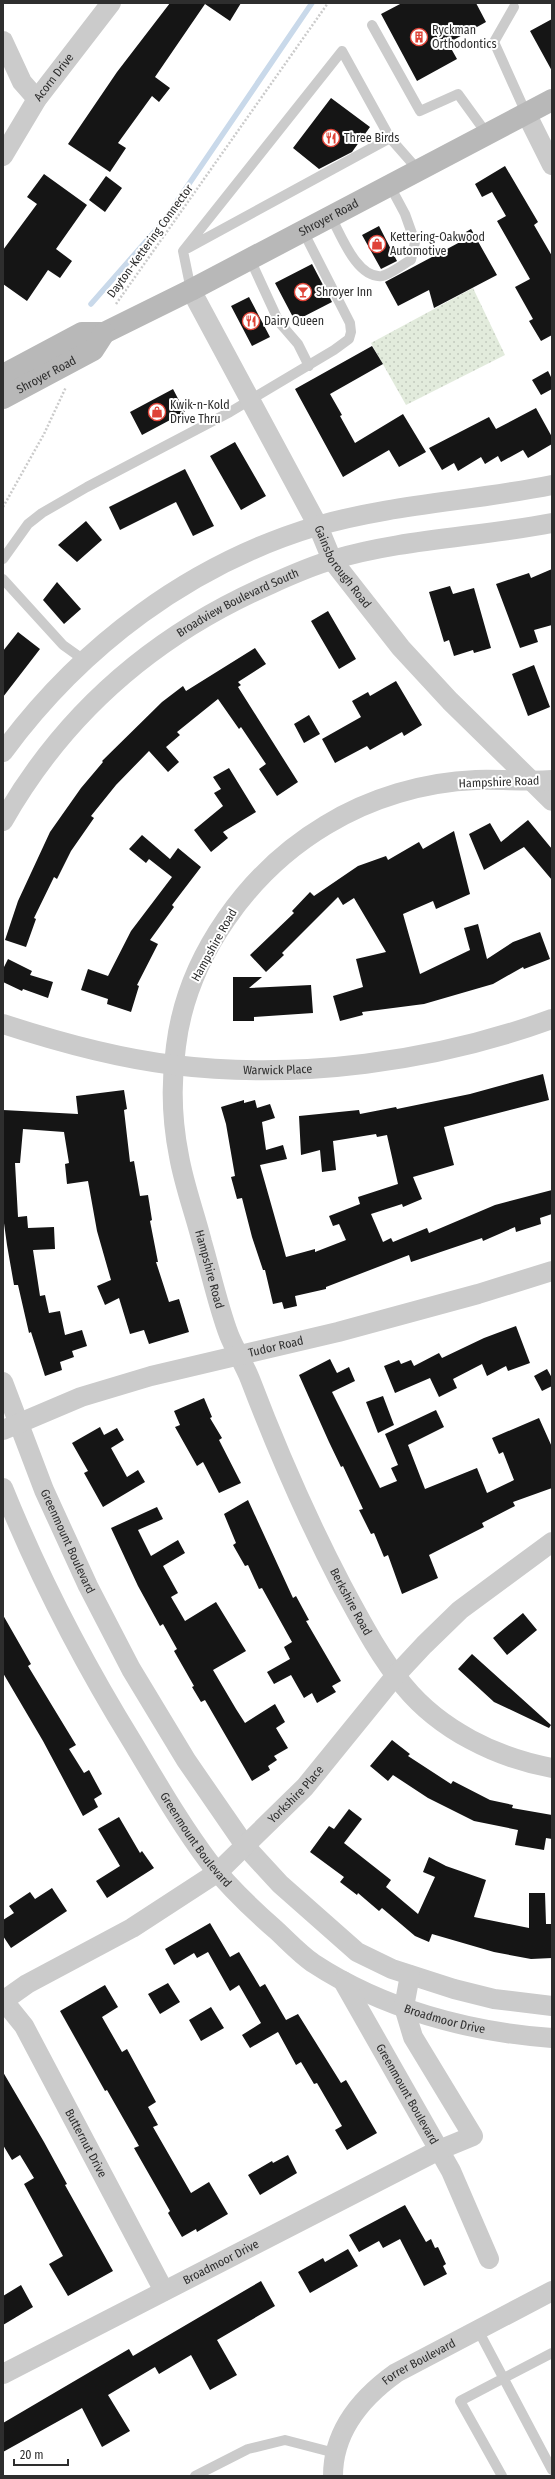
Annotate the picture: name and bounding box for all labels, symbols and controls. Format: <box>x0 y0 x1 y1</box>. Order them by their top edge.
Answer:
place label: Ryckman Orthodontics <box>432 23 497 51</box>
building icon: Ryckman Orthodontics <box>409 27 429 47</box>
street label: Acorn Drive <box>31 50 77 104</box>
restaurant icon: Three Birds <box>321 128 341 148</box>
place label: Three Birds <box>344 131 399 145</box>
street label: Dayton-Kettering Connector <box>104 181 196 300</box>
street label: Shroyer Road <box>296 196 361 239</box>
place label: Kettering-Oakwood Automotive <box>390 230 485 258</box>
shop icon: Kettering-Oakwood Automotive <box>367 234 387 254</box>
bar icon: Shroyer Inn <box>293 282 313 302</box>
place label: Shroyer Inn <box>316 285 372 299</box>
restaurant icon: Dairy Queen <box>241 311 261 331</box>
place label: Dairy Queen <box>264 314 324 328</box>
street label: Shroyer Road <box>14 353 78 397</box>
place label: Kwik-n-Kold Drive Thru <box>170 398 230 426</box>
shop icon: Kwik-n-Kold Drive Thru <box>147 402 167 422</box>
street label: Gainsborough Road <box>311 523 374 611</box>
street label: Broadview Boulevard South <box>174 566 301 640</box>
street label: Hampshire Road <box>458 774 540 790</box>
street label: Hampshire Road <box>188 906 240 984</box>
street label: Warwick Place <box>243 1062 313 1077</box>
street label: Hampshire Road <box>192 1228 227 1310</box>
street label: Tudor Road <box>247 1333 305 1360</box>
street label: Greenmount Boulevard <box>38 1487 98 1596</box>
street label: Berkshire Road <box>327 1566 375 1638</box>
street label: Yorkshire Place <box>265 1763 327 1826</box>
street label: Greenmount Boulevard <box>157 1790 234 1890</box>
street label: Broadmoor Drive <box>402 2001 487 2036</box>
street label: Greenmount Boulevard <box>373 2041 441 2147</box>
street label: Butternut Drive <box>62 2107 110 2180</box>
street label: Broadmoor Drive <box>181 2237 261 2287</box>
street label: Forrer Boulevard <box>379 2336 458 2388</box>
scale bar <box>14 2441 68 2467</box>
text: 20 m <box>20 2448 44 2462</box>

